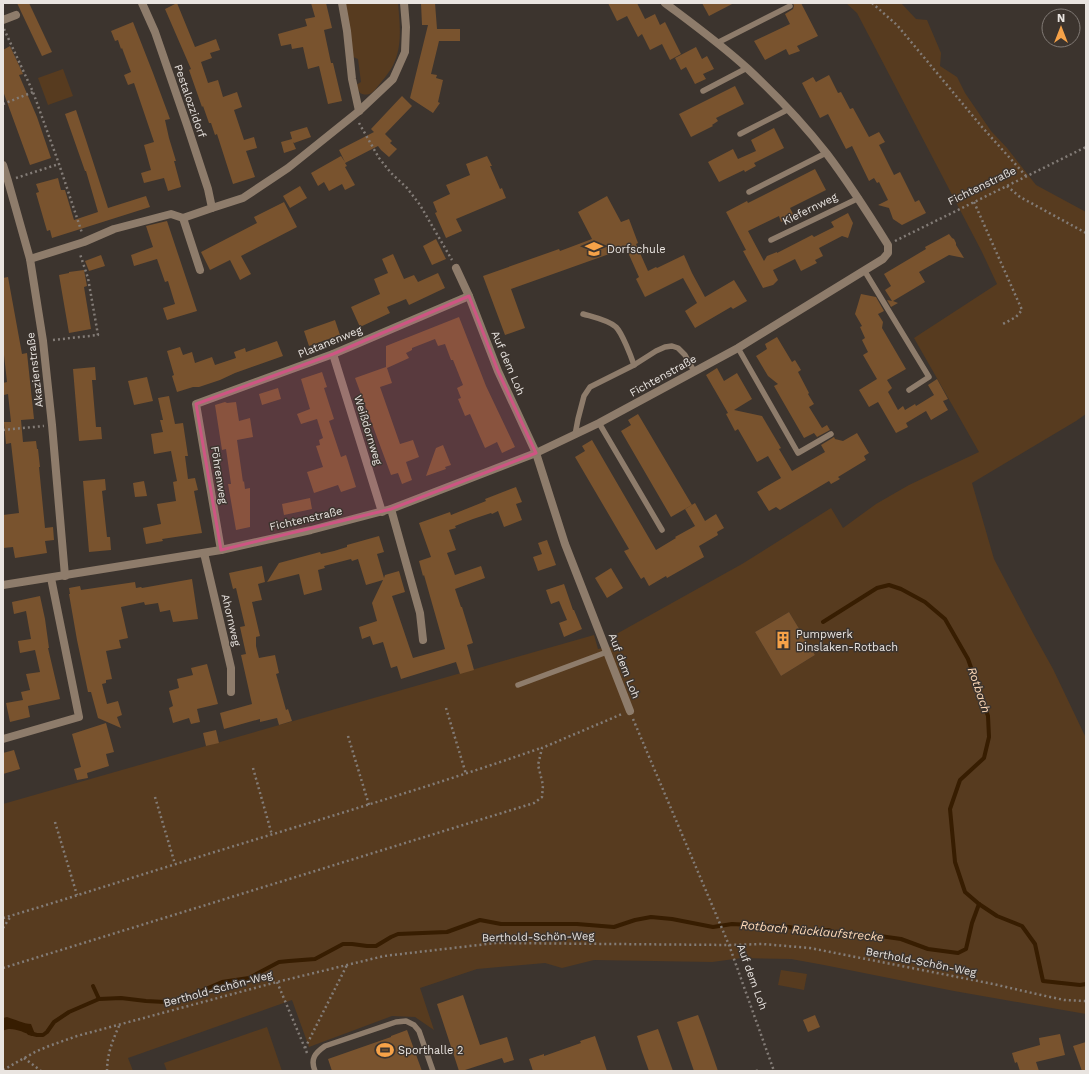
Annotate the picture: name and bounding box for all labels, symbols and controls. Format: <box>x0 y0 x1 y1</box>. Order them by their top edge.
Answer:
north arrow <box>1041 8 1081 48</box>
text: N <box>1057 12 1065 25</box>
street label: Pestalozzidorf <box>171 63 209 140</box>
street label: Fichtenstraße <box>946 164 1018 208</box>
street label: Kiefernweg <box>780 190 840 228</box>
school or university icon: Dorfschule <box>584 239 604 259</box>
place label: Dorfschule <box>607 243 666 256</box>
street label: Platanenweg <box>296 323 364 361</box>
street label: Auf dem Loh <box>489 329 527 397</box>
street label: Akazienstraße <box>24 332 46 408</box>
street label: Fichtenstraße <box>627 352 699 400</box>
street label: Weißdornweg <box>351 394 385 467</box>
street label: Föhrenweg <box>208 445 230 505</box>
street label: Fichtenstraße <box>268 504 344 534</box>
street label: Ahornweg <box>219 593 243 647</box>
place label: Pumpwerk Dinslaken-Rotbach <box>796 628 898 654</box>
building icon: Pumpwerk Dinslaken-Rotbach <box>773 630 793 650</box>
street label: Auf dem Loh <box>606 632 642 700</box>
water label: Rotbach <box>965 665 993 715</box>
water label: Rotbach Rücklaufstrecke <box>740 918 884 944</box>
street label: Berthold-Schön-Weg <box>482 930 594 944</box>
street label: Auf dem Loh <box>734 942 770 1012</box>
street label: Berthold-Schön-Weg <box>865 945 978 979</box>
street label: Berthold-Schön-Weg <box>162 968 274 1010</box>
sports icon: Sporthalle 2 <box>375 1040 395 1060</box>
place label: Sporthalle 2 <box>398 1044 464 1057</box>

